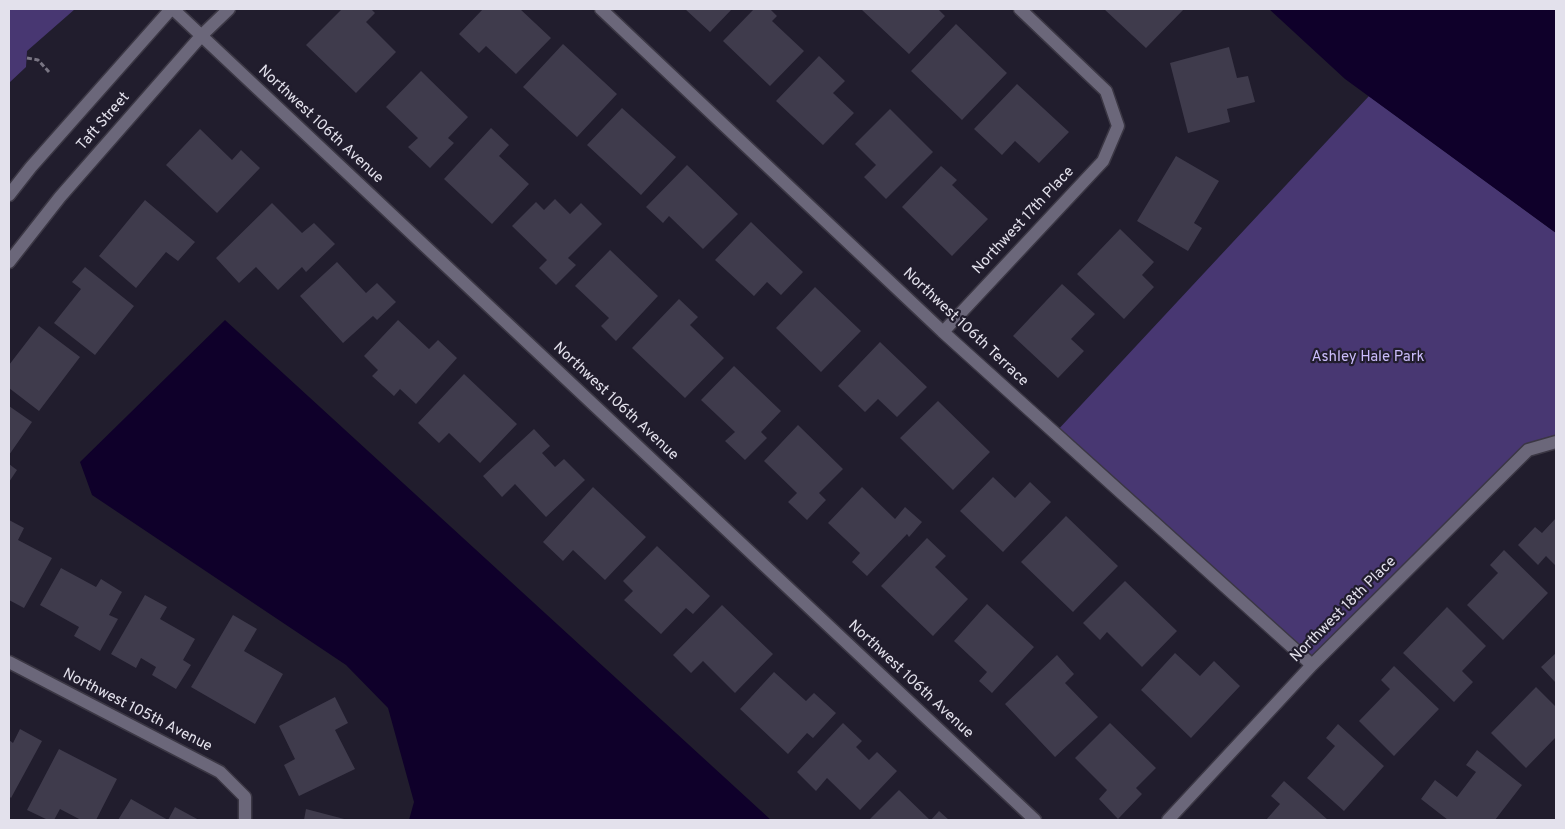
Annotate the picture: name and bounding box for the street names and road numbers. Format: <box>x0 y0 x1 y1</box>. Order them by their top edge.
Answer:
street label: Northwest 106th Avenue <box>254 62 386 188</box>
street label: Taft Street <box>74 89 134 155</box>
street label: Northwest 17th Place <box>969 163 1079 279</box>
street label: Northwest 106th Terrace <box>898 265 1032 391</box>
street label: Northwest 106th Avenue <box>549 339 681 465</box>
street label: Northwest 18th Place <box>1287 553 1401 667</box>
street label: Northwest 106th Avenue <box>844 617 976 743</box>
street label: Northwest 105th Avenue <box>59 665 215 757</box>

